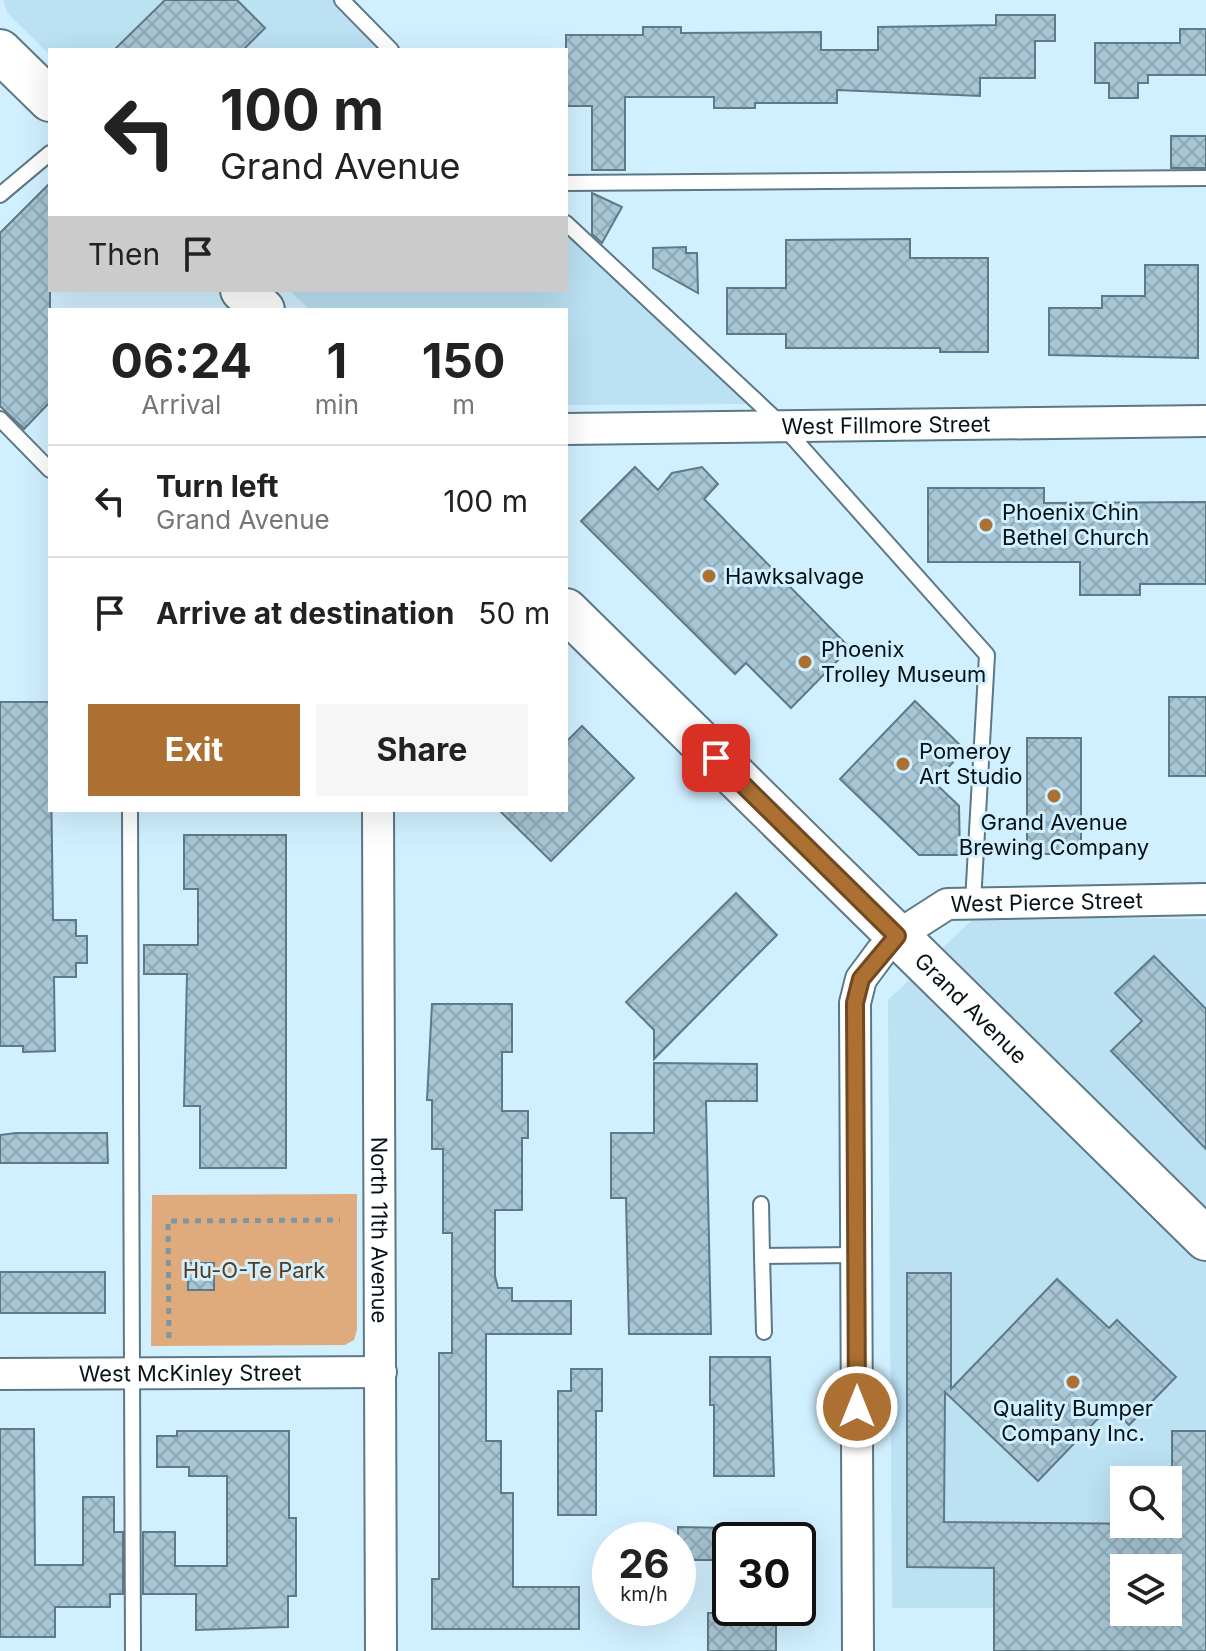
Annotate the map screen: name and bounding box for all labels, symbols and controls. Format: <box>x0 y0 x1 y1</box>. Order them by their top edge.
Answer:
text: 100 m <box>220 76 384 144</box>
icon: left <box>88 80 192 184</box>
text: Grand Avenue <box>220 144 461 188</box>
icon: arrive <box>176 232 220 276</box>
text: Then <box>88 236 160 272</box>
text: 06:24 <box>111 331 252 390</box>
text: 1 <box>327 331 347 390</box>
text: 150 <box>422 331 505 390</box>
text: Arrival <box>141 389 221 420</box>
text: min <box>315 389 359 420</box>
text: m <box>452 389 475 420</box>
street label: West Fillmore Street <box>781 411 991 439</box>
text: Turn left <box>156 468 278 504</box>
icon: left <box>88 479 132 523</box>
text: 100 m <box>443 483 528 519</box>
place label: Phoenix Chin Bethel Church <box>1002 499 1149 550</box>
text: Grand Avenue <box>156 504 330 535</box>
marker: Phoenix Chin Bethel Church <box>977 516 995 534</box>
place label: Hawksalvage <box>725 563 864 589</box>
marker: Hawksalvage <box>700 567 718 585</box>
icon: arrive <box>88 591 132 635</box>
text: Arrive at destination <box>156 595 454 631</box>
text: 50 m <box>478 595 550 631</box>
place label: Phoenix Trolley Museum <box>821 636 986 687</box>
marker: Phoenix Trolley Museum <box>796 653 814 671</box>
button: Exit <box>88 704 300 796</box>
button: Share <box>316 704 528 796</box>
pin <box>682 724 750 792</box>
icon: arrive <box>694 736 738 780</box>
place label: Pomeroy Art Studio <box>919 738 1023 789</box>
marker: Pomeroy Art Studio <box>894 755 912 773</box>
marker: Grand Avenue Brewing Company <box>1045 787 1063 805</box>
place label: Grand Avenue Brewing Company <box>959 809 1149 860</box>
street label: West Pierce Street <box>950 887 1143 917</box>
street label: Grand Avenue <box>910 947 1033 1069</box>
street label: North 11th Avenue <box>366 1137 393 1323</box>
park label: Hu-O-Te Park <box>183 1257 325 1283</box>
street label: West McKinley Street <box>79 1359 301 1387</box>
position arrow <box>815 1365 899 1449</box>
marker: Quality Bumper Company Inc. <box>1064 1373 1082 1391</box>
place label: Quality Bumper Company Inc. <box>993 1395 1153 1446</box>
map controls <box>1110 1466 1182 1626</box>
button: search <box>1110 1466 1182 1538</box>
speed limit sign: 30 <box>712 1522 816 1626</box>
text: 26 <box>618 1539 670 1588</box>
button: layers <box>1110 1554 1182 1626</box>
text: km/h <box>620 1582 668 1606</box>

